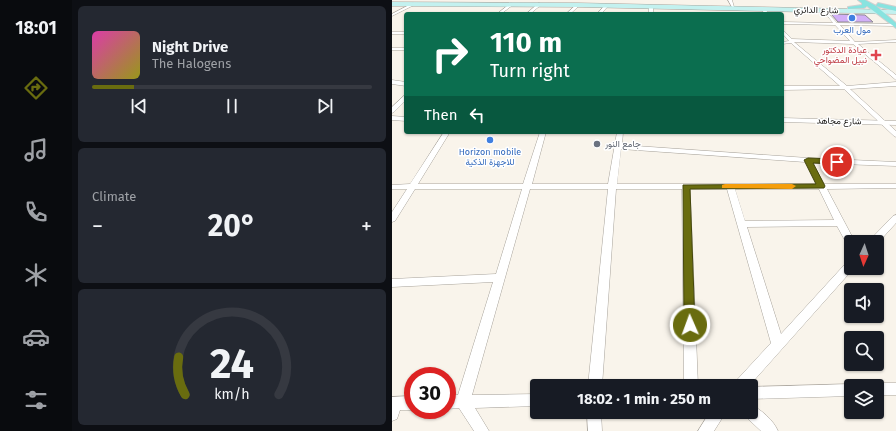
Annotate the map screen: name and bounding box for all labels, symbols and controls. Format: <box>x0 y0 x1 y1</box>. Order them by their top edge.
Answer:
street label: شارع الدائري <box>794 5 838 17</box>
marker: مول العرب <box>847 13 857 23</box>
text: 18:01 <box>15 17 57 39</box>
place label: مول العرب <box>833 25 871 36</box>
text: 110 m <box>490 26 562 59</box>
icon: right <box>424 28 476 80</box>
text: Night Drive <box>152 38 228 56</box>
place label: عيادة الدكتور نبيل المضواحي <box>814 45 867 67</box>
marker: عيادة الدكتور نبيل المضواحي <box>870 49 882 61</box>
text: The Halogens <box>152 56 231 71</box>
text: Turn right <box>490 60 570 82</box>
icon: directions <box>22 74 50 102</box>
icon: previous <box>128 95 150 117</box>
icon: pause <box>221 95 243 117</box>
icon: next <box>314 95 336 117</box>
icon: left <box>466 104 488 126</box>
text: Then <box>424 106 458 124</box>
street label: شارع مجاهد <box>816 116 861 127</box>
marker: Horizon mobile للاجهزة الذكية <box>485 135 495 145</box>
icon: music <box>22 136 50 164</box>
marker: جامع النور <box>592 139 602 149</box>
place label: جامع النور <box>604 139 641 150</box>
pin <box>820 145 854 179</box>
place label: Horizon mobile للاجهزة الذكية <box>459 147 521 168</box>
icon: arrive <box>826 151 848 173</box>
text: Climate <box>92 189 136 204</box>
icon: phone <box>22 198 50 226</box>
text: 20° <box>208 208 256 244</box>
text: − <box>92 213 103 240</box>
text: + <box>361 213 372 240</box>
north arrow <box>844 235 884 275</box>
map controls <box>844 235 884 419</box>
icon: climate <box>22 261 50 289</box>
button: sound <box>844 283 884 323</box>
position arrow <box>669 304 711 346</box>
icon: car <box>22 323 50 351</box>
button: search <box>844 331 884 371</box>
text: 24 <box>210 339 254 389</box>
speed limit sign: 30 <box>404 367 456 419</box>
button: layers <box>844 379 884 419</box>
icon: filters <box>22 386 50 414</box>
text: km/h <box>214 386 250 403</box>
text: 18:02 · 1 min · 250 m <box>577 390 711 408</box>

